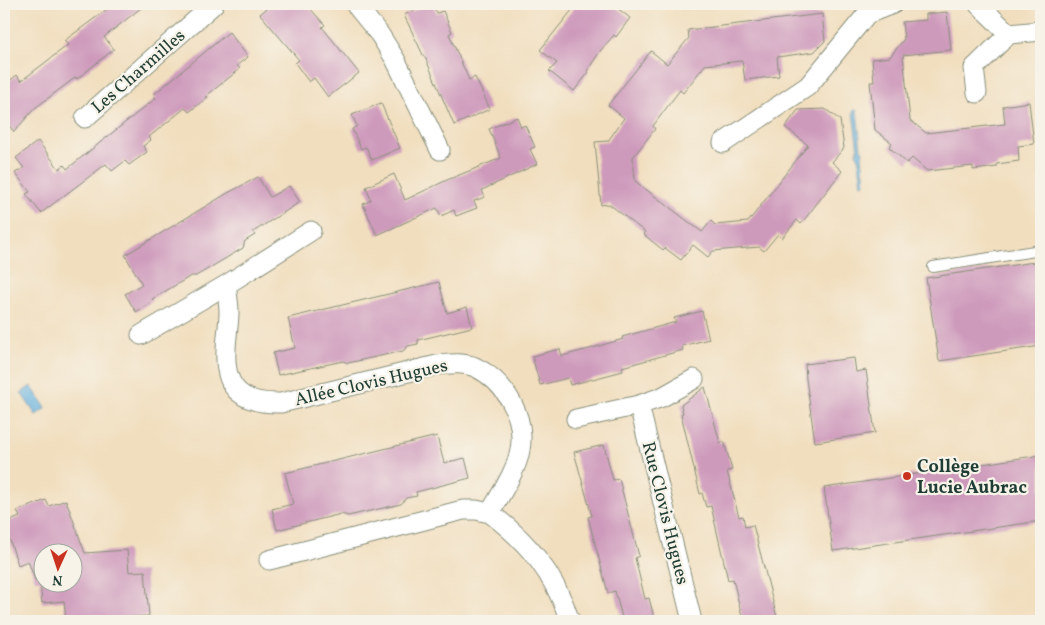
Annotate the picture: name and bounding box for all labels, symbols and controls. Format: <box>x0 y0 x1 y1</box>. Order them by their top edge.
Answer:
street label: Les Charmilles <box>87 24 191 120</box>
street label: Allée Clovis Hugues <box>292 354 450 413</box>
street label: Rue Clovis Hugues <box>635 439 694 588</box>
place label: Collège Lucie Aubrac <box>917 455 1027 501</box>
marker: Collège Lucie Aubrac <box>901 470 913 482</box>
north arrow <box>32 542 82 592</box>
text: N <box>52 570 63 589</box>

